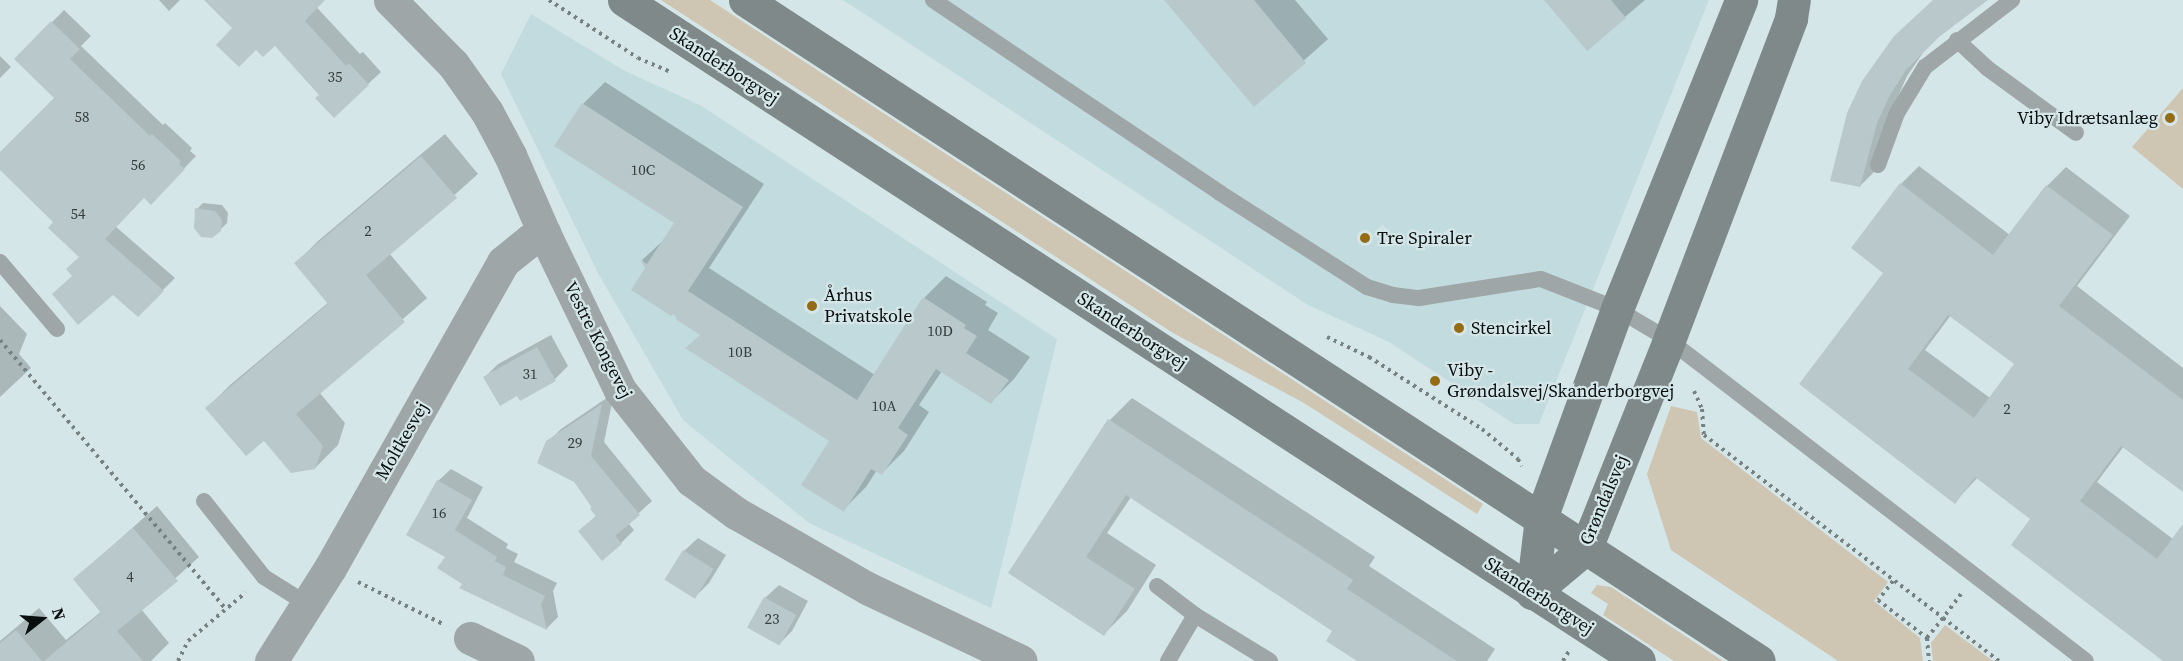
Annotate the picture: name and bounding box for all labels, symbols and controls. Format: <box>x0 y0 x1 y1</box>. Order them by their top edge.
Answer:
street label: Skanderborgvej <box>665 23 783 109</box>
house number: 35 <box>328 68 342 86</box>
place label: Viby Idrætsanlæg <box>2017 107 2158 129</box>
house number: 58 <box>75 108 89 126</box>
marker: Viby Idrætsanlæg <box>2163 111 2177 125</box>
house number: 56 <box>131 156 145 174</box>
house number: 10C <box>631 161 655 179</box>
house number: 54 <box>71 205 85 223</box>
house number: 2 <box>364 222 372 240</box>
place label: Tre Spiraler <box>1377 227 1472 249</box>
marker: Tre Spiraler <box>1358 231 1372 245</box>
street label: Vestre Kongevej <box>559 278 637 402</box>
place label: Århus Privatskole <box>824 285 912 328</box>
street label: Skanderborgvej <box>1073 288 1191 374</box>
marker: Århus Privatskole <box>805 299 819 313</box>
place label: Stencirkel <box>1471 317 1551 339</box>
marker: Stencirkel <box>1452 321 1466 335</box>
house number: 10D <box>927 322 953 340</box>
house number: 10B <box>728 343 752 361</box>
place label: Viby - Grøndalsvej/Skanderborgvej <box>1447 360 1674 403</box>
house number: 31 <box>523 365 537 383</box>
marker: Viby - Grøndalsvej/Skanderborgvej <box>1428 374 1442 388</box>
house number: 10A <box>872 397 896 415</box>
street label: Moltkesvej <box>371 398 433 484</box>
house number: 2 <box>2003 400 2011 418</box>
house number: 29 <box>568 434 582 452</box>
street label: Grøndalsvej <box>1575 452 1633 548</box>
house number: 16 <box>432 504 446 522</box>
street label: Skanderborgvej <box>1480 553 1598 639</box>
house number: 4 <box>126 568 134 586</box>
north arrow <box>12 589 72 649</box>
text: N <box>47 605 71 623</box>
house number: 23 <box>765 610 779 628</box>

